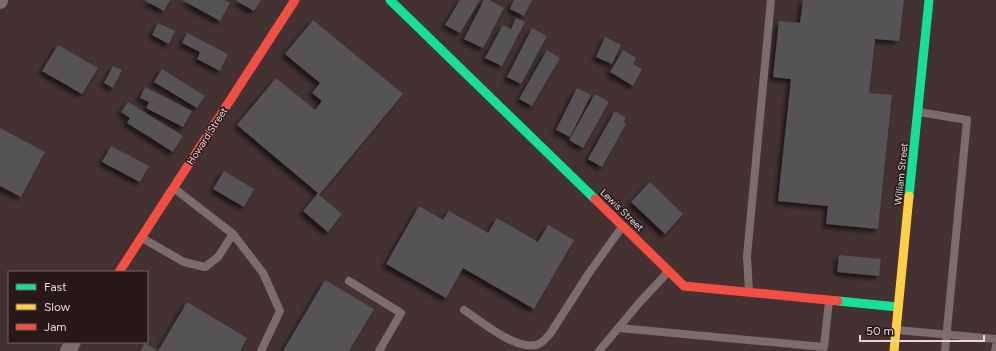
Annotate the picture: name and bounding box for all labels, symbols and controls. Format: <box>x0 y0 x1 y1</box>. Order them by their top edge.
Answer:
street label: Howard Street <box>184 105 230 167</box>
street label: William Street <box>891 142 911 206</box>
street label: Lewis Street <box>597 186 647 234</box>
legend <box>8 271 148 343</box>
text: Fast <box>44 280 67 294</box>
text: Slow <box>44 300 71 314</box>
scale bar <box>860 317 984 343</box>
text: Jam <box>44 320 67 334</box>
text: 50 m <box>866 324 894 338</box>

